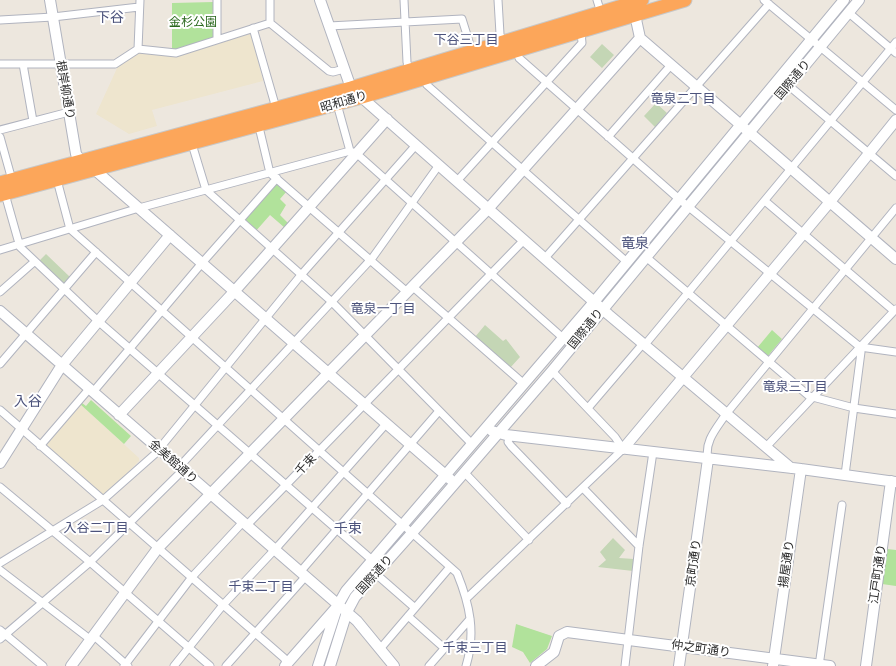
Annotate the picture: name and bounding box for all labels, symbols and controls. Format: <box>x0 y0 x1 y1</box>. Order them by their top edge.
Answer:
district label: 下谷 <box>96 10 124 26</box>
park label: 金杉公園 <box>169 16 217 30</box>
district label: 下谷三丁目 <box>434 32 498 48</box>
street label: 国際通り <box>772 57 814 103</box>
street label: 根岸柳通り <box>53 59 77 121</box>
street label: 昭和通り <box>319 88 369 116</box>
district label: 竜泉二丁目 <box>651 91 715 107</box>
district label: 竜泉 <box>621 236 649 252</box>
district label: 竜泉一丁目 <box>351 301 415 317</box>
street label: 国際通り <box>565 306 607 352</box>
district label: 竜泉三丁目 <box>763 379 827 395</box>
district label: 入谷 <box>14 394 42 410</box>
street label: 金美館通り <box>146 437 200 487</box>
street label: 千束 <box>292 451 320 479</box>
district label: 入谷二丁目 <box>64 520 128 536</box>
district label: 千束 <box>334 521 362 537</box>
street label: 京町通り <box>684 538 704 588</box>
street label: 揚屋通り <box>777 539 797 589</box>
street label: 江戸町通り <box>867 543 889 605</box>
street label: 国際通り <box>354 552 396 598</box>
district label: 千束二丁目 <box>229 579 293 595</box>
street label: 仲之町通り <box>670 638 732 660</box>
district label: 千束三丁目 <box>443 640 507 656</box>

